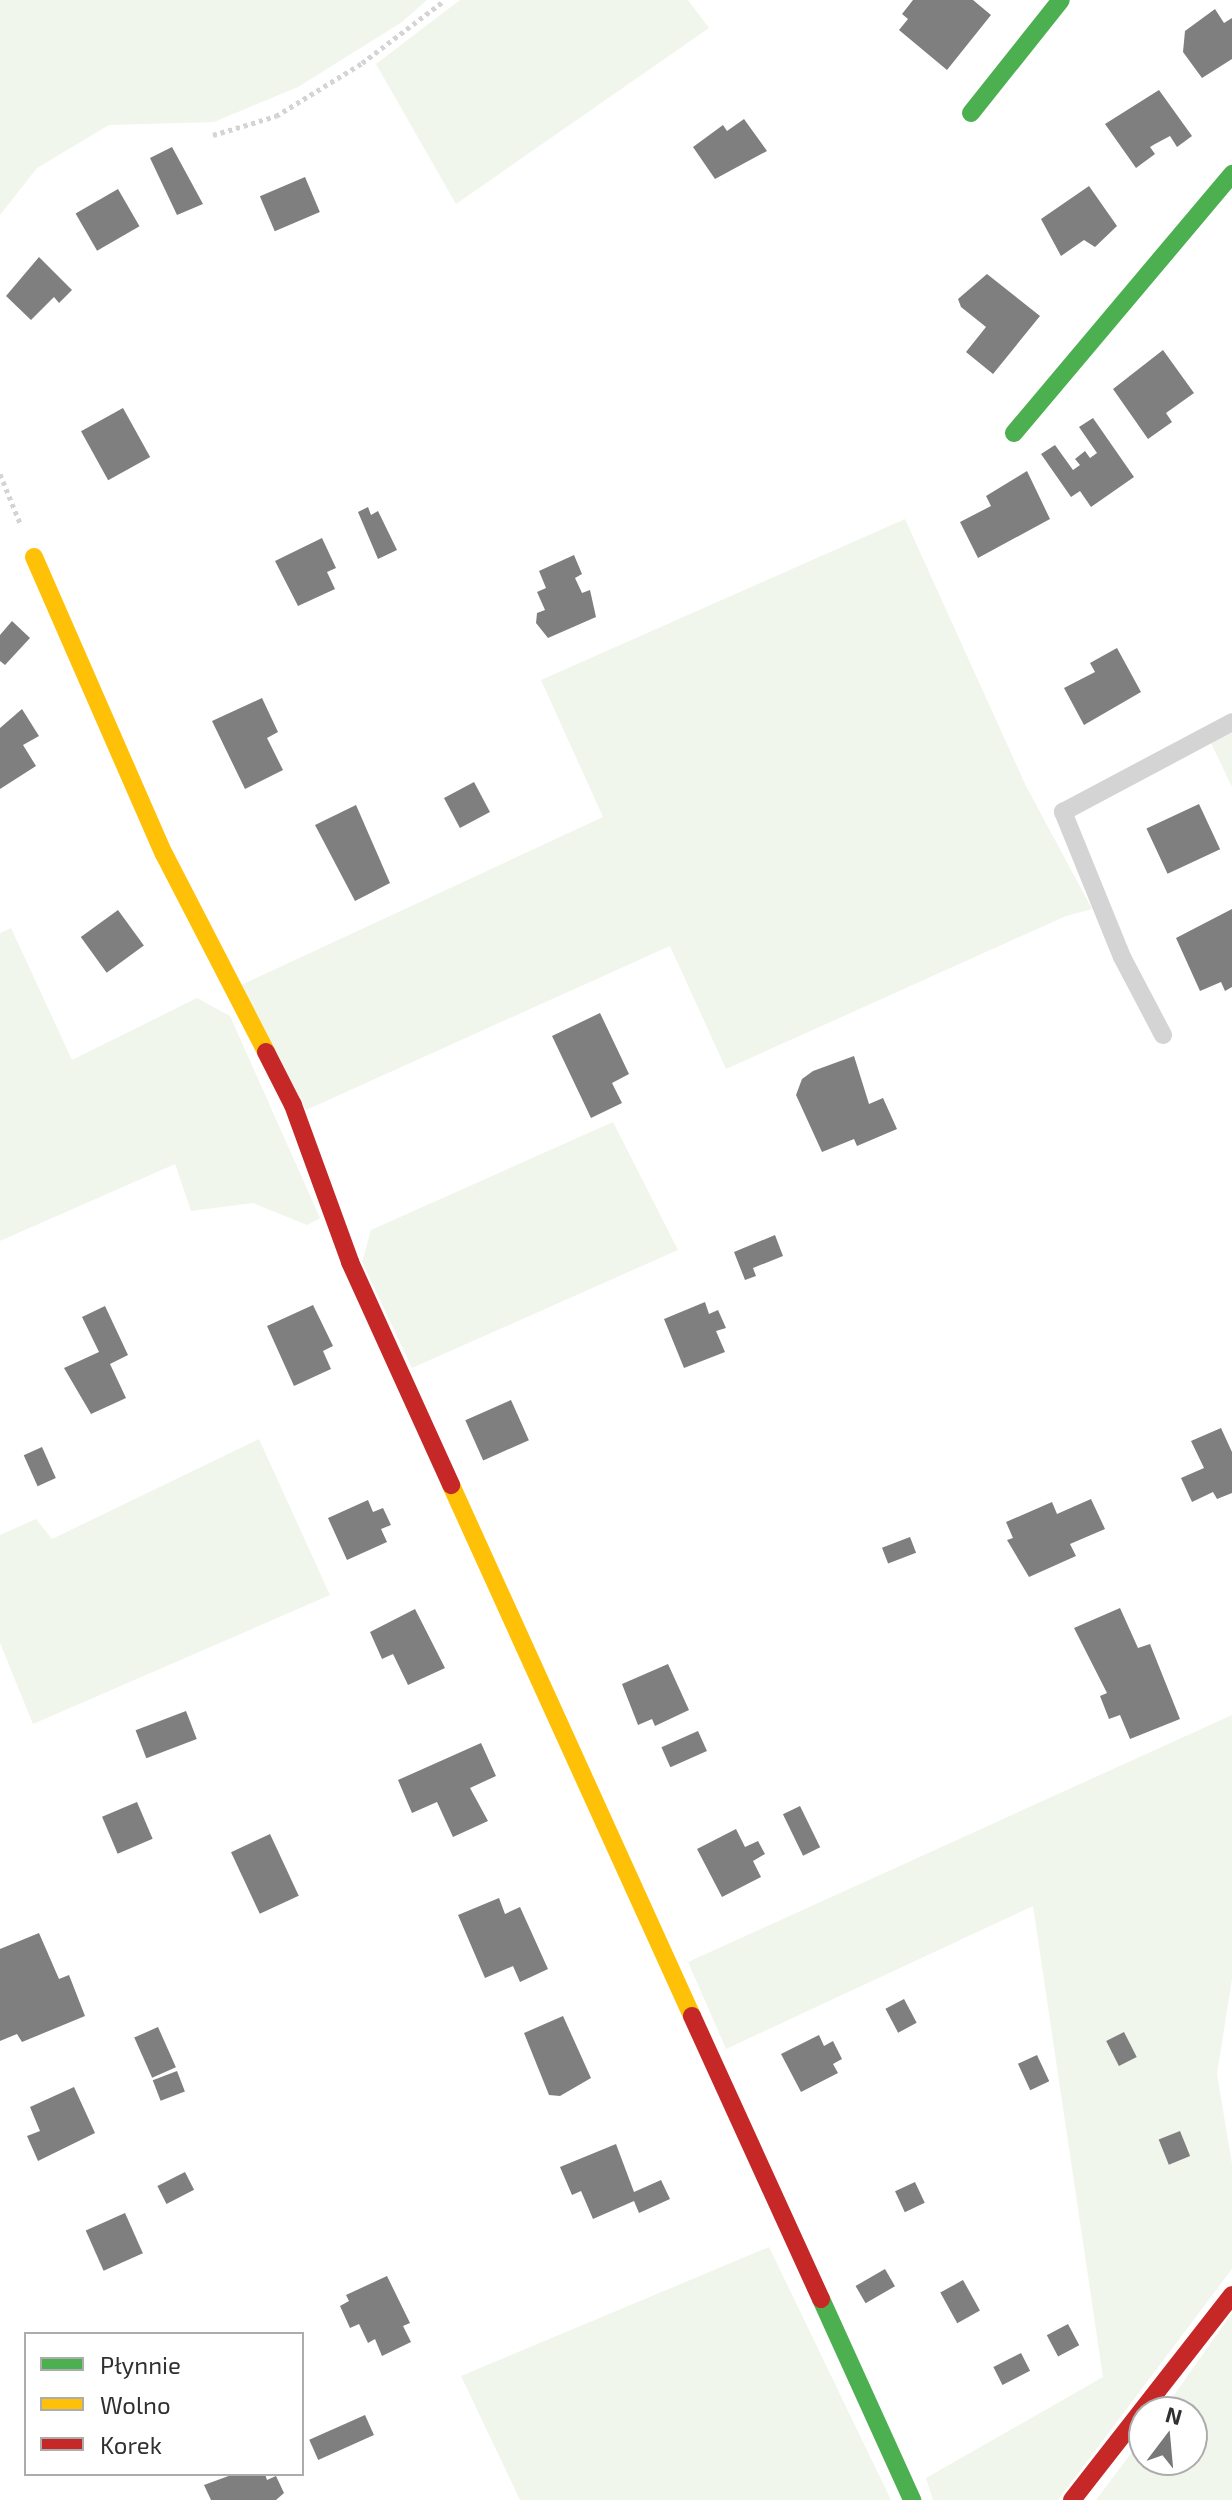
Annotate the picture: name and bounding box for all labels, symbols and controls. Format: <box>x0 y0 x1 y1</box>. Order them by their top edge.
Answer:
legend <box>24 2332 304 2476</box>
text: Płynnie <box>100 2350 181 2379</box>
text: Wolno <box>100 2390 171 2419</box>
north arrow <box>1128 2396 1208 2476</box>
text: N <box>1163 2400 1185 2430</box>
text: Korek <box>100 2430 162 2459</box>

